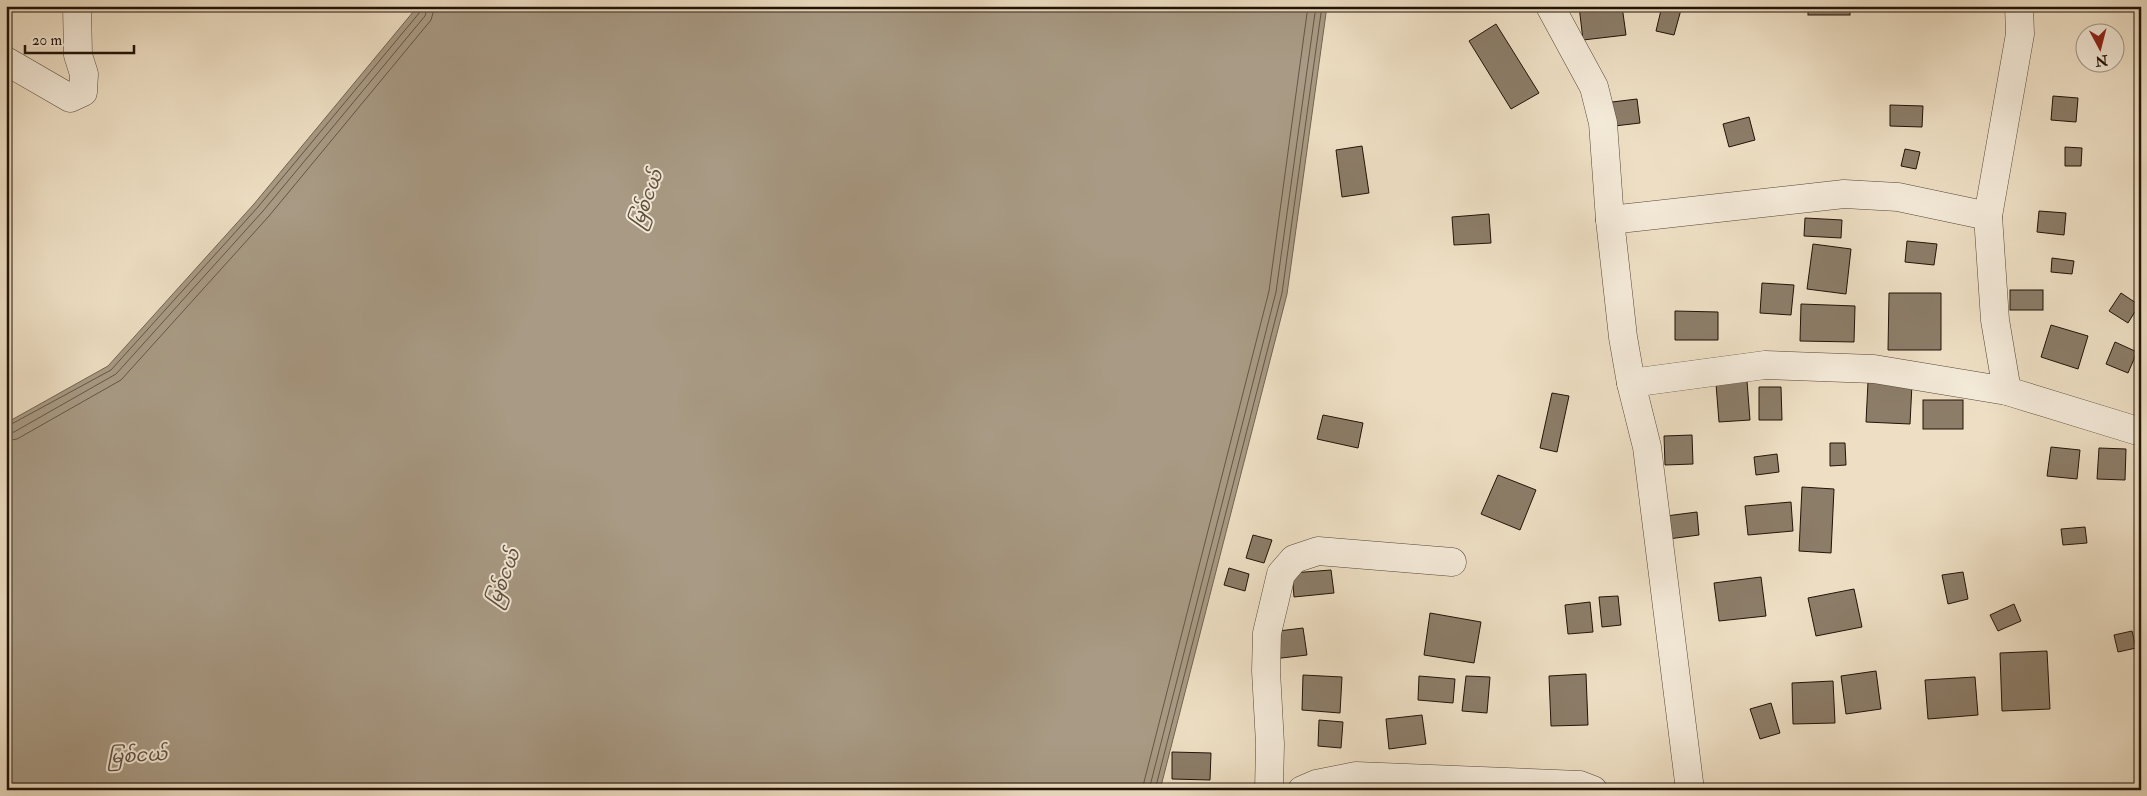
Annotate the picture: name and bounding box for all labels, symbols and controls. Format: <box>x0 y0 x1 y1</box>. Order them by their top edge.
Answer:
scale bar <box>25 22 134 54</box>
north arrow <box>2074 22 2124 72</box>
text: 20 m <box>32 31 62 50</box>
text: N <box>2094 51 2110 70</box>
water label: မြစ်ငယ် <box>624 164 672 232</box>
water label: မြစ်ငယ် <box>481 543 529 611</box>
water label: မြစ်ငယ် <box>106 741 170 772</box>

